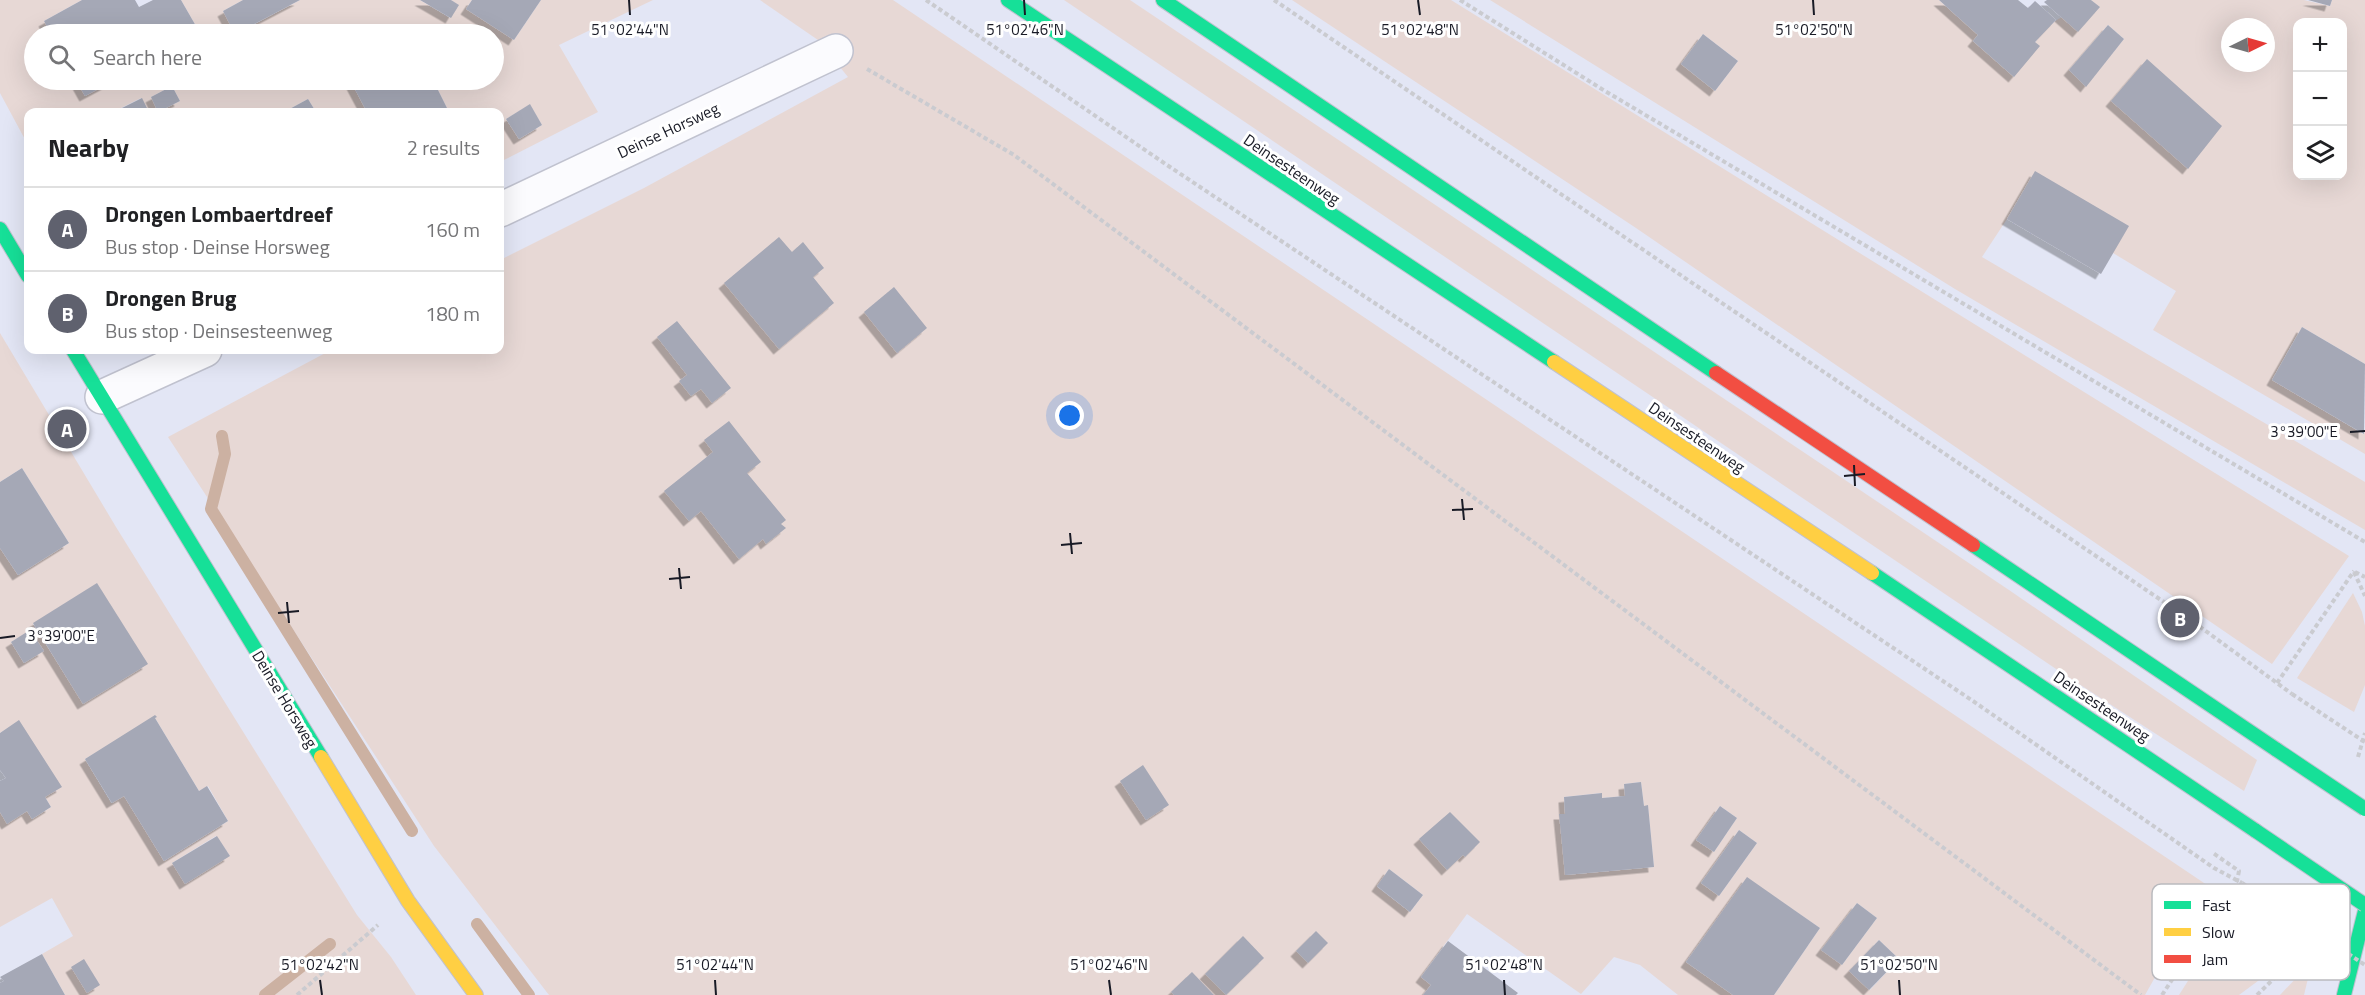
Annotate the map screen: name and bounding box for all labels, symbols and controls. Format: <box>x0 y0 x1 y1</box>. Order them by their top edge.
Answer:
text: 51°02'44"N <box>591 18 669 41</box>
text: 51°02'46"N <box>986 18 1064 41</box>
text: 51°02'48"N <box>1381 18 1459 41</box>
text: 51°02'50"N <box>1775 18 1853 41</box>
north arrow <box>2221 18 2275 72</box>
map controls <box>2293 18 2347 180</box>
button: + <box>2293 18 2347 72</box>
search box <box>24 24 504 90</box>
text: Search here <box>93 40 202 74</box>
icon: search <box>45 41 78 74</box>
button: − <box>2293 72 2347 126</box>
street label: Deinse Horsweg <box>613 96 723 164</box>
button: layers <box>2293 126 2347 180</box>
text: Nearby <box>48 128 129 167</box>
street label: Deinsesteenweg <box>1239 128 1345 210</box>
text: 2 results <box>407 132 480 163</box>
text: Drongen Lombaertdreef <box>105 197 333 231</box>
text: A <box>61 214 74 245</box>
text: 160 m <box>425 214 480 245</box>
text: Bus stop · Deinse Horsweg <box>105 231 330 262</box>
text: Drongen Brug <box>105 281 237 315</box>
text: B <box>61 298 74 329</box>
text: 180 m <box>425 298 480 329</box>
text: Bus stop · Deinsesteenweg <box>105 315 332 346</box>
street label: Deinsesteenweg <box>1644 396 1750 478</box>
your location <box>1055 401 1084 430</box>
pin: A <box>48 406 86 452</box>
text: 3°39'00"E <box>2270 420 2338 443</box>
pin: B <box>2160 596 2200 640</box>
text: 3°39'00"E <box>27 624 95 647</box>
street label: Deinse Horsweg <box>246 646 324 752</box>
street label: Deinsesteenweg <box>2049 665 2155 747</box>
legend <box>2152 884 2350 980</box>
text: Fast <box>2202 893 2231 917</box>
text: Slow <box>2202 920 2235 944</box>
text: Jam <box>2202 947 2228 971</box>
text: 51°02'42"N <box>281 953 359 976</box>
text: 51°02'44"N <box>676 953 754 976</box>
text: 51°02'46"N <box>1070 953 1148 976</box>
text: 51°02'48"N <box>1465 953 1543 976</box>
text: 51°02'50"N <box>1860 953 1938 976</box>

